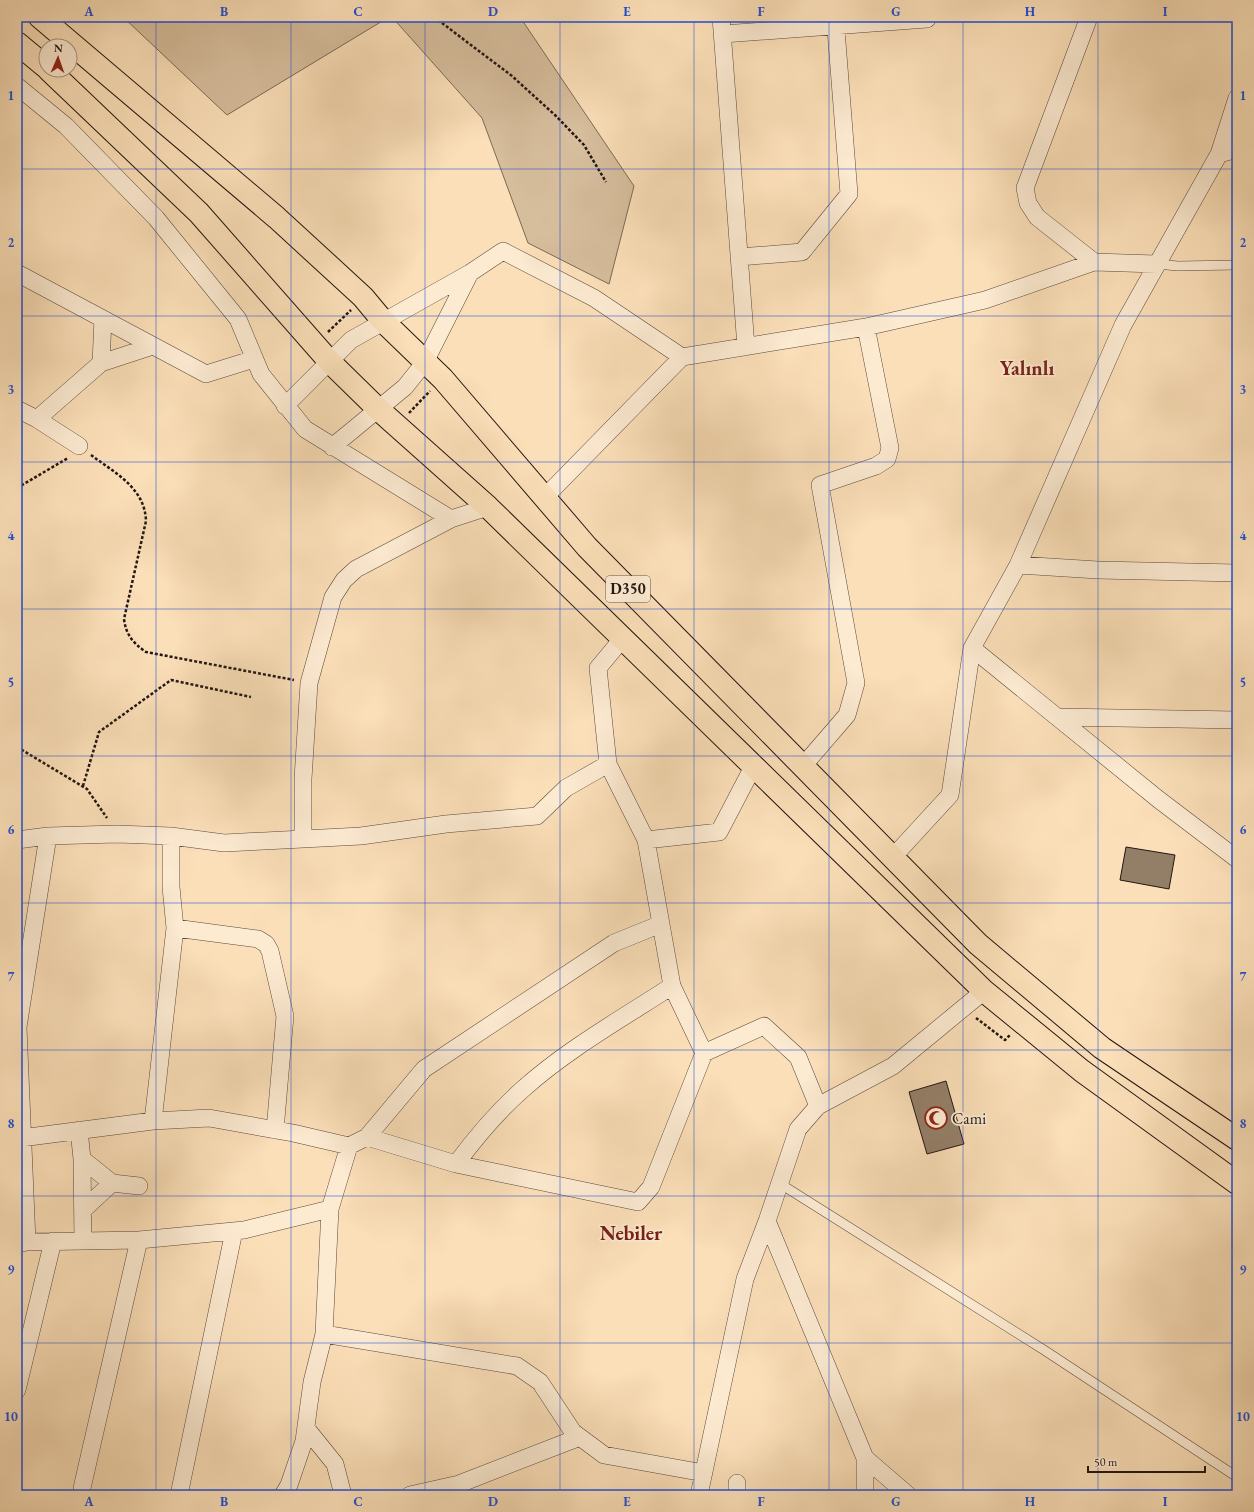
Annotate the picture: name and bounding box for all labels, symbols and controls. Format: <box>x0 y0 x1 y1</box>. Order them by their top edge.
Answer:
text: A <box>83 3 94 20</box>
text: B <box>220 3 228 20</box>
text: C <box>353 3 363 20</box>
text: D <box>488 3 498 20</box>
text: E <box>623 3 631 20</box>
text: F <box>757 3 765 20</box>
text: G <box>891 3 901 20</box>
text: H <box>1025 3 1036 20</box>
text: I <box>1163 3 1168 20</box>
north arrow <box>38 38 78 78</box>
text: N <box>54 41 63 55</box>
text: 1 <box>8 87 15 104</box>
text: 1 <box>1240 87 1247 104</box>
text: 2 <box>8 234 15 251</box>
text: 2 <box>1240 234 1247 251</box>
district label: Yalınlı <box>1000 355 1054 381</box>
text: 3 <box>8 381 15 398</box>
text: 3 <box>1240 381 1247 398</box>
text: 4 <box>8 527 15 544</box>
text: 4 <box>1240 527 1247 544</box>
road number: D350 <box>606 576 650 602</box>
text: 5 <box>8 674 14 691</box>
text: 5 <box>1240 674 1246 691</box>
text: 6 <box>8 821 15 838</box>
text: 6 <box>1240 821 1247 838</box>
text: 7 <box>8 968 15 985</box>
text: 7 <box>1240 968 1247 985</box>
mosque icon: Cami <box>923 1105 949 1131</box>
place label: Cami <box>952 1108 986 1129</box>
text: 8 <box>8 1115 15 1132</box>
text: 8 <box>1240 1115 1247 1132</box>
district label: Nebiler <box>600 1220 663 1246</box>
text: 9 <box>8 1261 15 1278</box>
text: 9 <box>1240 1261 1247 1278</box>
text: 10 <box>4 1408 18 1425</box>
text: 10 <box>1236 1408 1250 1425</box>
scale bar <box>1088 1448 1205 1474</box>
text: 50 m <box>1094 1454 1118 1470</box>
text: A <box>83 1493 94 1510</box>
text: B <box>220 1493 228 1510</box>
text: C <box>353 1493 363 1510</box>
text: D <box>488 1493 498 1510</box>
text: E <box>623 1493 631 1510</box>
text: F <box>757 1493 765 1510</box>
text: G <box>891 1493 901 1510</box>
text: H <box>1025 1493 1036 1510</box>
text: I <box>1163 1493 1168 1510</box>

